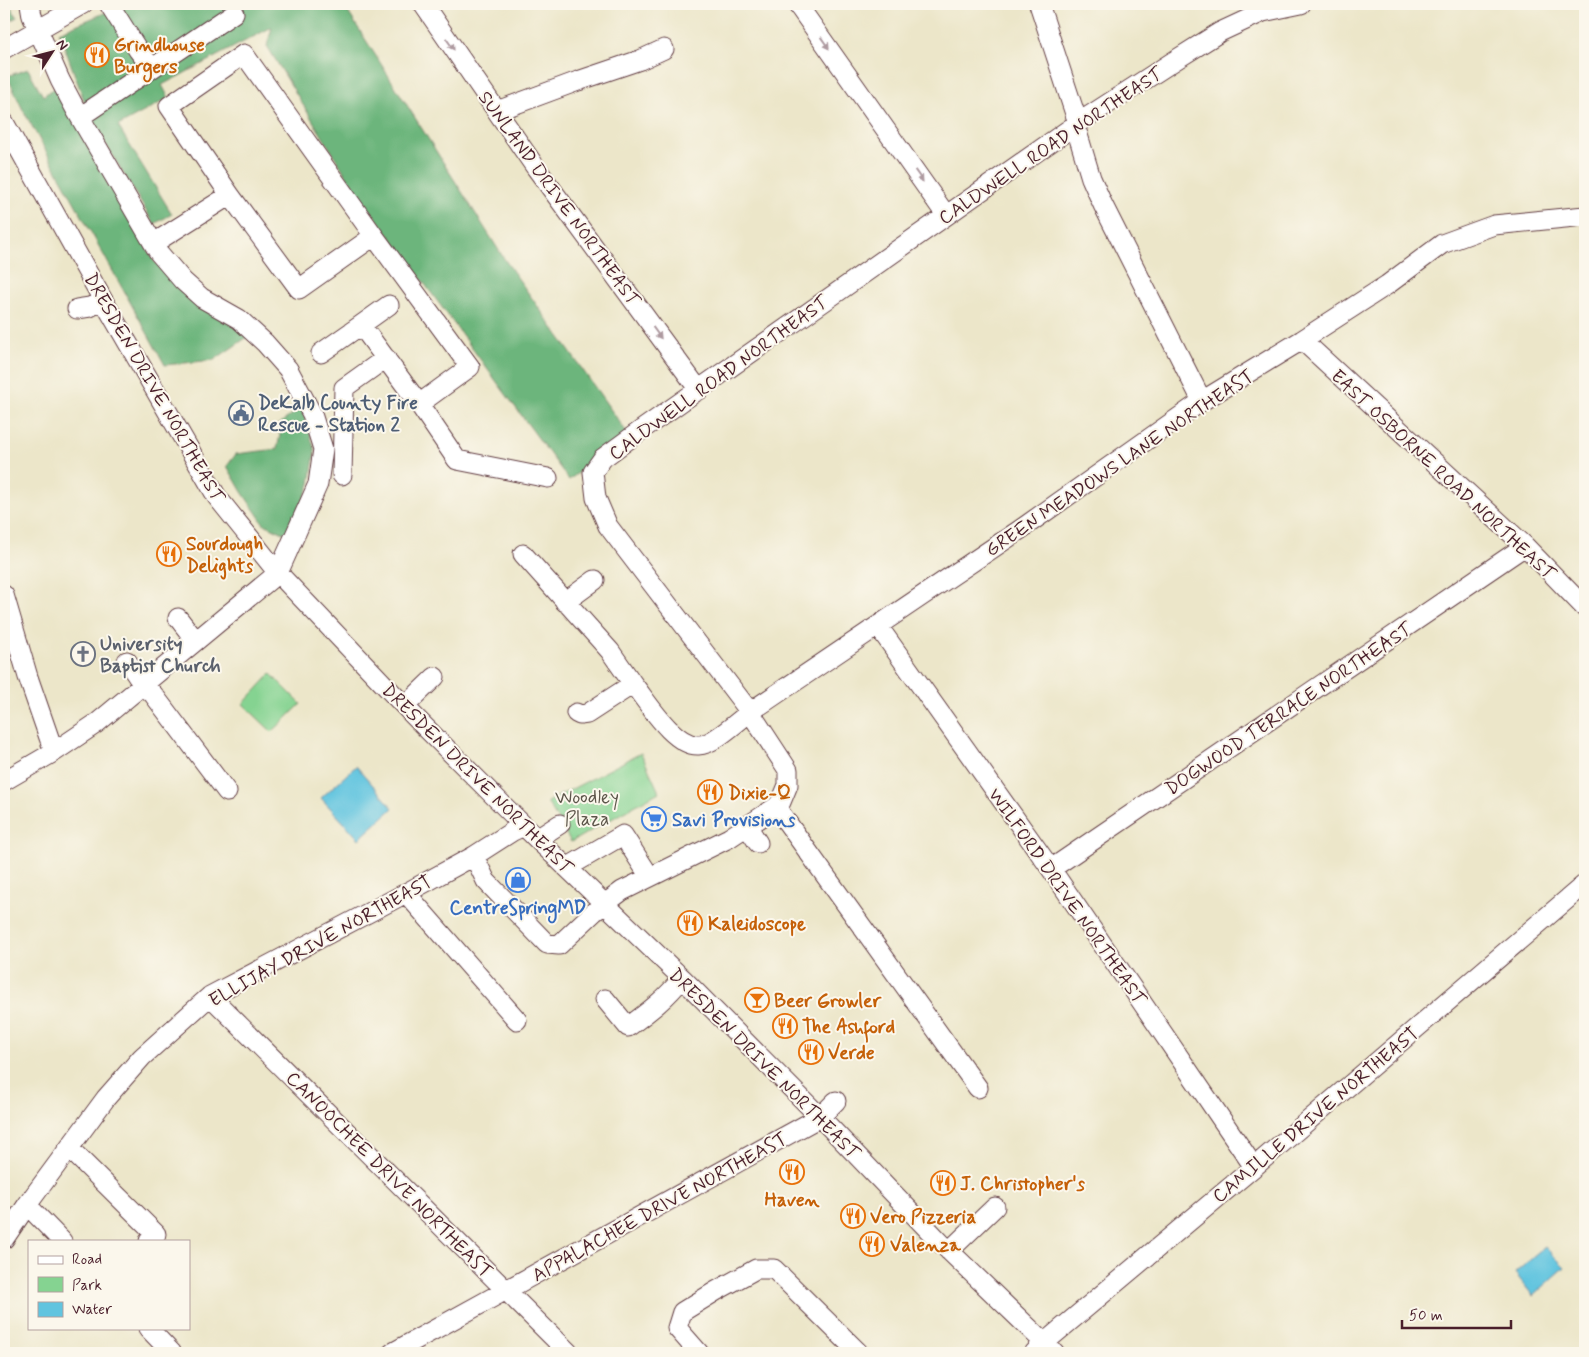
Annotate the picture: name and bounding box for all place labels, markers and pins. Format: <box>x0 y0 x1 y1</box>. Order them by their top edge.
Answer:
place label: Grindhouse Burgers <box>114 33 205 83</box>
restaurant icon: Grindhouse Burgers <box>84 42 110 68</box>
place label: DeKalb County Fire Rescue - Station 2 <box>258 391 418 438</box>
public building icon: DeKalb County Fire Rescue - Station 2 <box>228 400 254 426</box>
place label: Sourdough Delights <box>186 532 263 580</box>
restaurant icon: Sourdough Delights <box>156 541 182 567</box>
place label: University Baptist Church <box>100 632 221 679</box>
church icon: University Baptist Church <box>70 641 96 667</box>
restaurant icon: Dixie-Q <box>697 779 723 805</box>
place label: Dixie-Q <box>728 781 791 806</box>
supermarket icon: Savi Provisions <box>641 806 667 832</box>
place label: Savi Provisions <box>672 808 796 833</box>
shop icon: CentreSpringMD <box>505 867 531 893</box>
place label: CentreSpringMD <box>450 896 586 924</box>
restaurant icon: Kaleidoscope <box>677 910 703 936</box>
place label: Kaleidoscope <box>708 912 806 937</box>
bar icon: Beer Growler <box>744 987 770 1013</box>
place label: Beer Growler <box>774 989 882 1014</box>
restaurant icon: The Ashford <box>772 1013 798 1039</box>
place label: The Ashford <box>802 1015 895 1043</box>
restaurant icon: Verde <box>798 1039 824 1065</box>
place label: Verde <box>828 1041 874 1066</box>
restaurant icon: Haven <box>779 1159 805 1185</box>
restaurant icon: J. Christopher's <box>930 1170 956 1196</box>
place label: J. Christopher's <box>960 1172 1086 1197</box>
place label: Haven <box>765 1188 820 1213</box>
restaurant icon: Vero Pizzeria <box>840 1203 866 1229</box>
place label: Vero Pizzeria <box>870 1205 977 1230</box>
restaurant icon: Valenza <box>859 1231 885 1257</box>
place label: Valenza <box>890 1233 961 1258</box>

